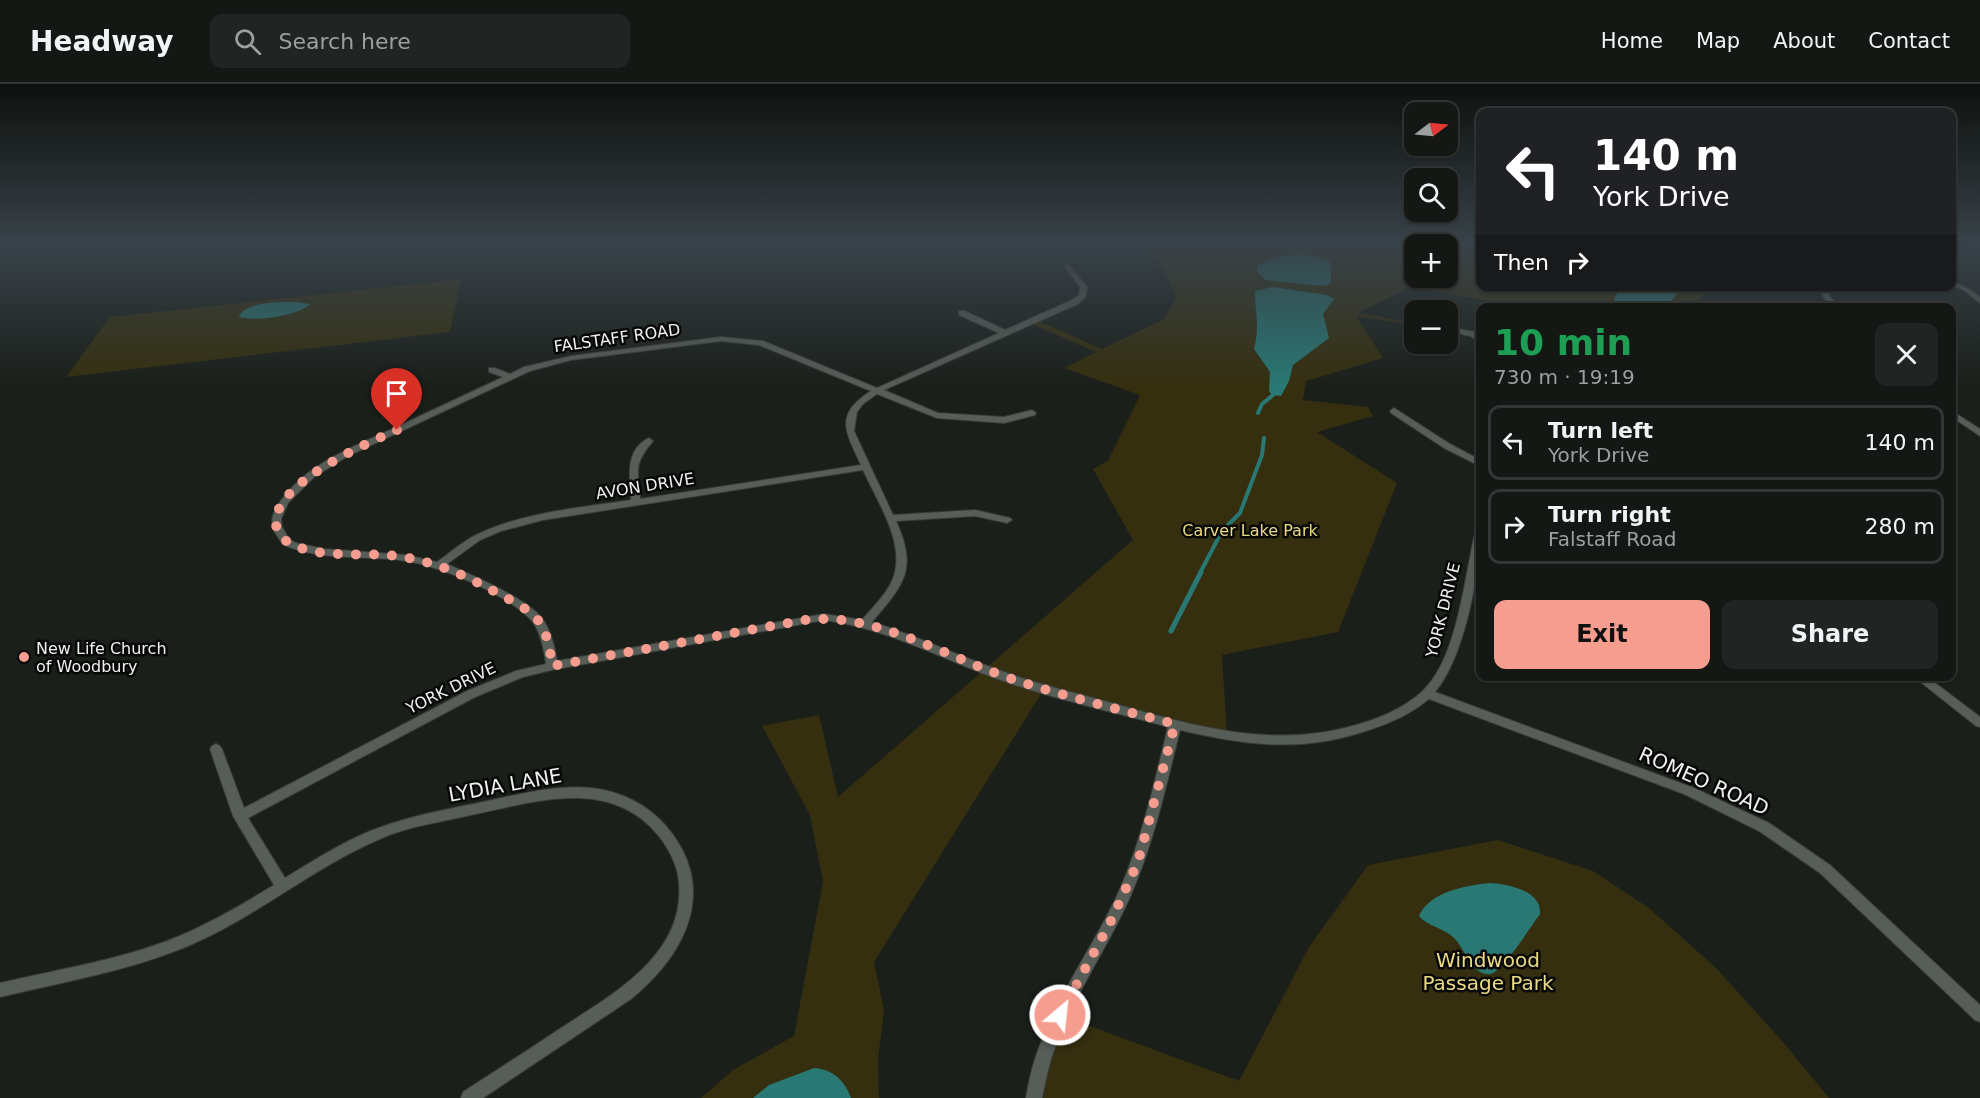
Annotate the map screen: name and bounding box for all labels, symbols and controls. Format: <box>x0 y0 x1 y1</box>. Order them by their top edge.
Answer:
search box <box>210 14 630 68</box>
text: Headway <box>30 25 174 58</box>
icon: search <box>231 25 264 58</box>
text: Search here <box>279 29 411 54</box>
text: Home <box>1601 29 1663 53</box>
text: Map <box>1696 29 1740 53</box>
text: About <box>1773 29 1835 53</box>
text: Contact <box>1868 29 1950 53</box>
north arrow <box>1404 102 1458 156</box>
map controls <box>1404 102 1458 354</box>
text: 140 m <box>1593 131 1739 180</box>
icon: left <box>1494 132 1572 210</box>
button: search <box>1404 168 1458 222</box>
text: York Drive <box>1593 181 1730 212</box>
button: + <box>1404 234 1458 288</box>
icon: right <box>1561 246 1594 279</box>
text: Then <box>1494 250 1549 275</box>
button: − <box>1404 300 1458 354</box>
street label: FALSTAFF ROAD <box>553 320 681 356</box>
text: 10 min <box>1494 322 1632 363</box>
button: close <box>1875 323 1938 386</box>
text: 730 m · 19:19 <box>1494 365 1635 389</box>
pin <box>371 368 422 430</box>
icon: arrive <box>380 377 413 410</box>
text: Turn left <box>1548 418 1653 443</box>
icon: left <box>1497 426 1530 459</box>
text: 140 m <box>1865 430 1935 455</box>
text: York Drive <box>1548 443 1649 467</box>
street label: AVON DRIVE <box>594 469 696 503</box>
text: Turn right <box>1548 502 1671 527</box>
icon: right <box>1497 510 1530 543</box>
text: 280 m <box>1865 514 1935 539</box>
park label: Carver Lake Park <box>1182 521 1318 540</box>
text: Falstaff Road <box>1548 527 1676 551</box>
street label: YORK DRIVE <box>1422 560 1464 661</box>
button: Exit <box>1494 600 1710 669</box>
button: Share <box>1722 600 1938 669</box>
place label: New Life Church of Woodbury <box>36 639 167 676</box>
marker: New Life Church of Woodbury <box>17 650 31 664</box>
street label: YORK DRIVE <box>402 658 499 718</box>
street label: ROMEO ROAD <box>1635 742 1773 820</box>
street label: LYDIA LANE <box>446 763 564 807</box>
park label: Windwood Passage Park <box>1422 948 1554 995</box>
position arrow <box>1028 983 1092 1047</box>

